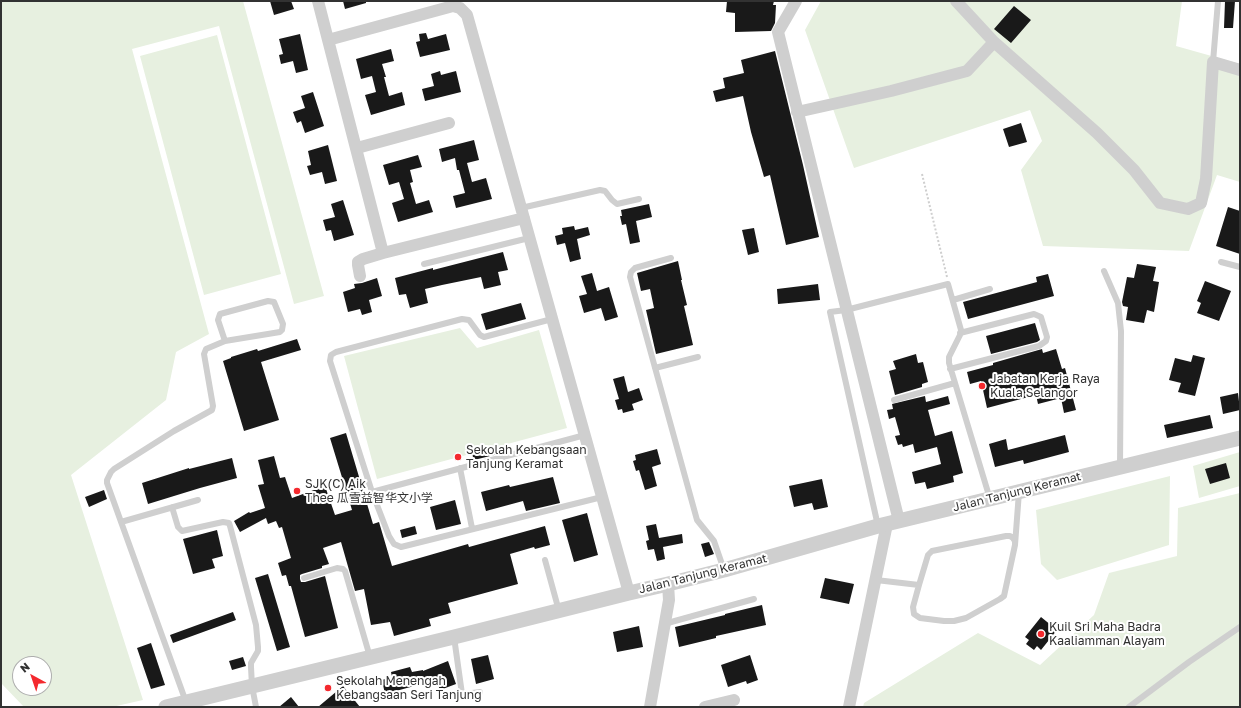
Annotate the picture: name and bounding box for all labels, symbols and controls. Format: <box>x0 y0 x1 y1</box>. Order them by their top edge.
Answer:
place label: Jabatan Kerja Raya Kuala Selangor <box>990 372 1100 400</box>
marker: Jabatan Kerja Raya Kuala Selangor <box>977 381 987 391</box>
place label: Sekolah Kebangsaan Tanjung Keramat <box>466 443 587 471</box>
marker: Sekolah Kebangsaan Tanjung Keramat <box>453 452 463 462</box>
street label: Jalan Tanjung Keramat <box>951 469 1083 515</box>
place label: SJK(C) Aik Thee 瓜雪益智华文小学 <box>305 477 433 505</box>
marker: SJK(C) Aik Thee 瓜雪益智华文小学 <box>292 486 302 496</box>
street label: Jalan Tanjung Keramat <box>637 551 769 597</box>
place label: Kuil Sri Maha Badra Kaaliamman Alayam <box>1049 620 1165 648</box>
marker: Kuil Sri Maha Badra Kaaliamman Alayam <box>1036 629 1046 639</box>
north arrow <box>12 656 52 696</box>
text: N <box>17 660 32 675</box>
place label: Sekolah Menengah Kebangsaan Seri Tanjung <box>336 674 482 702</box>
marker: Sekolah Menengah Kebangsaan Seri Tanjung <box>323 683 333 693</box>

